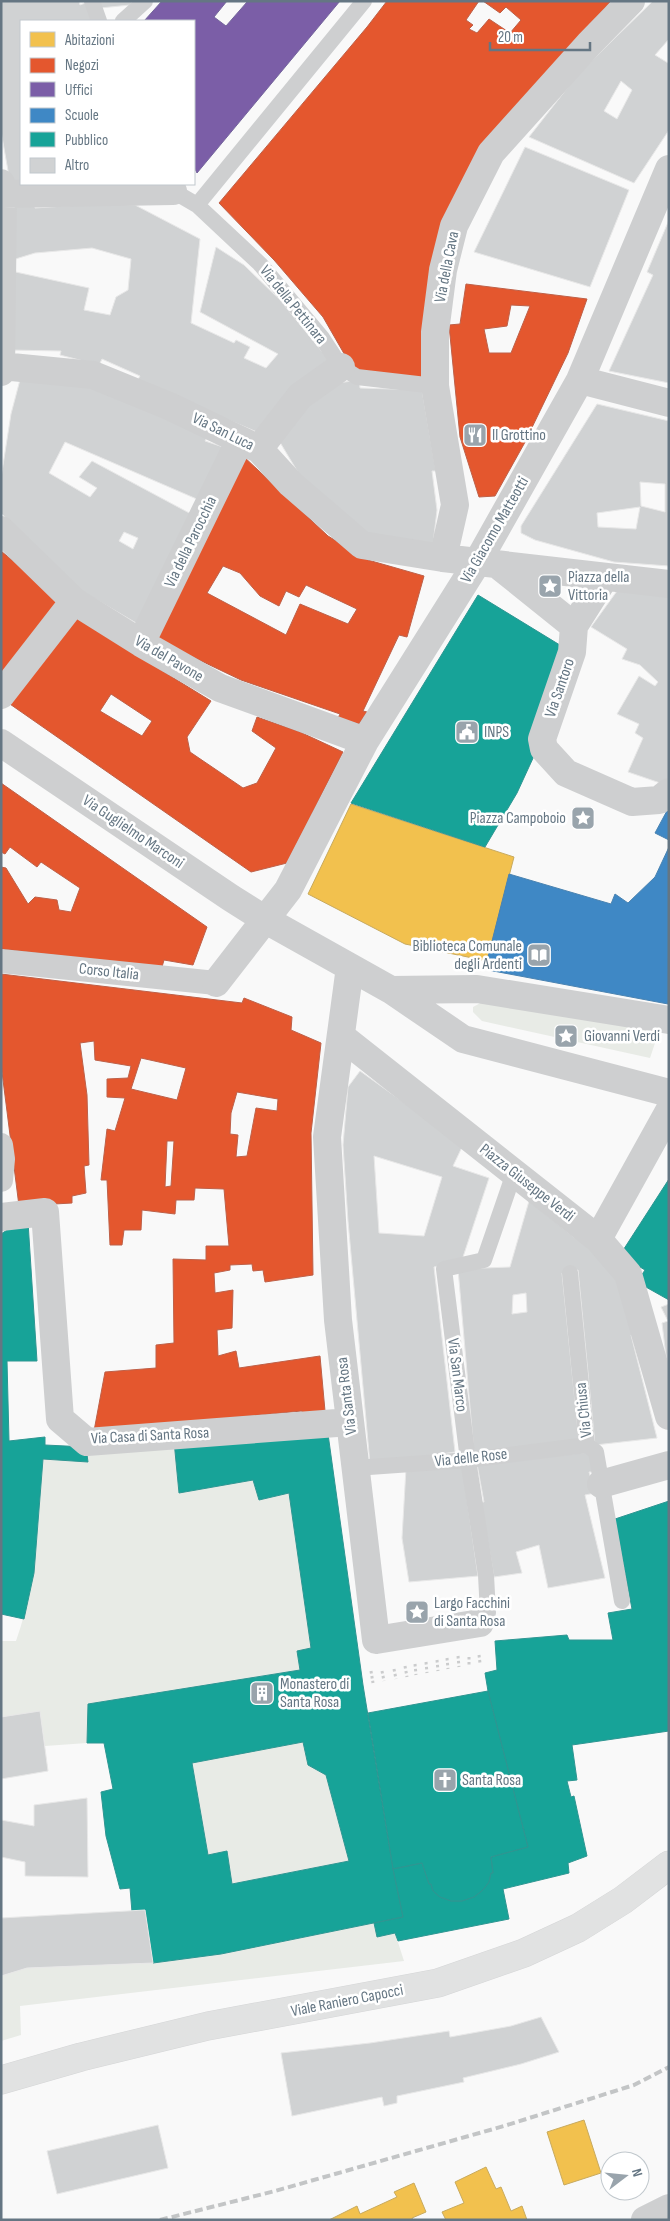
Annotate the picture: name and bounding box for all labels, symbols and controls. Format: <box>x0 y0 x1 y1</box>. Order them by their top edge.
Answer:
legend <box>20 20 195 185</box>
scale bar <box>490 20 590 52</box>
text: 20 m <box>498 28 523 47</box>
text: Abitazioni <box>64 31 115 50</box>
text: Negozi <box>65 56 99 75</box>
text: Uffici <box>65 81 93 100</box>
text: Scuole <box>65 106 99 125</box>
text: Pubblico <box>65 131 108 150</box>
text: Altro <box>64 156 89 175</box>
street label: Via della Cava <box>431 230 463 304</box>
street label: Via della Pettinara <box>255 262 331 348</box>
street label: Via San Luca <box>189 409 257 455</box>
restaurant icon: Il Grottino <box>462 422 488 448</box>
place label: Il Grottino <box>492 426 546 445</box>
street label: Via Giacomo Matteotti <box>457 473 533 587</box>
street label: Via della Parocchia <box>161 493 221 591</box>
place label: Piazza della Vittoria <box>568 568 629 605</box>
place icon: Piazza della Vittoria <box>537 573 563 599</box>
street label: Via del Pavone <box>131 632 207 686</box>
street label: Via Santoro <box>541 656 579 720</box>
public building icon: INPS <box>454 719 480 745</box>
place label: INPS <box>484 723 509 742</box>
street label: Via Guglielmo Marconi <box>79 791 187 873</box>
place icon: Piazza Campoboio <box>570 805 596 831</box>
place label: Piazza Campoboio <box>470 809 566 828</box>
place label: Biblioteca Comunale degli Ardenti <box>413 937 522 974</box>
library icon: Biblioteca Comunale degli Ardenti <box>526 942 552 968</box>
street label: Corso Italia <box>78 959 140 985</box>
place icon: Giovanni Verdi <box>553 1023 579 1049</box>
place label: Giovanni Verdi <box>584 1027 660 1046</box>
street label: Piazza Giuseppe Verdi <box>476 1140 578 1226</box>
street label: Via San Marco <box>443 1337 471 1413</box>
street label: Via Santa Rosa <box>333 1356 361 1436</box>
street label: Via Chiusa <box>572 1382 596 1438</box>
street label: Via Casa di Santa Rosa <box>90 1423 210 1449</box>
street label: Via delle Rose <box>434 1445 508 1471</box>
place label: Largo Facchini di Santa Rosa <box>434 1594 510 1631</box>
place icon: Largo Facchini di Santa Rosa <box>404 1599 430 1625</box>
place label: Monastero di Santa Rosa <box>280 1675 349 1712</box>
building icon: Monastero di Santa Rosa <box>249 1680 275 1706</box>
church icon: Santa Rosa <box>432 1767 458 1793</box>
place label: Santa Rosa <box>462 1771 521 1790</box>
street label: Viale Raniero Capocci <box>289 1981 405 2021</box>
north arrow <box>600 2151 650 2201</box>
text: N <box>628 2167 646 2178</box>

